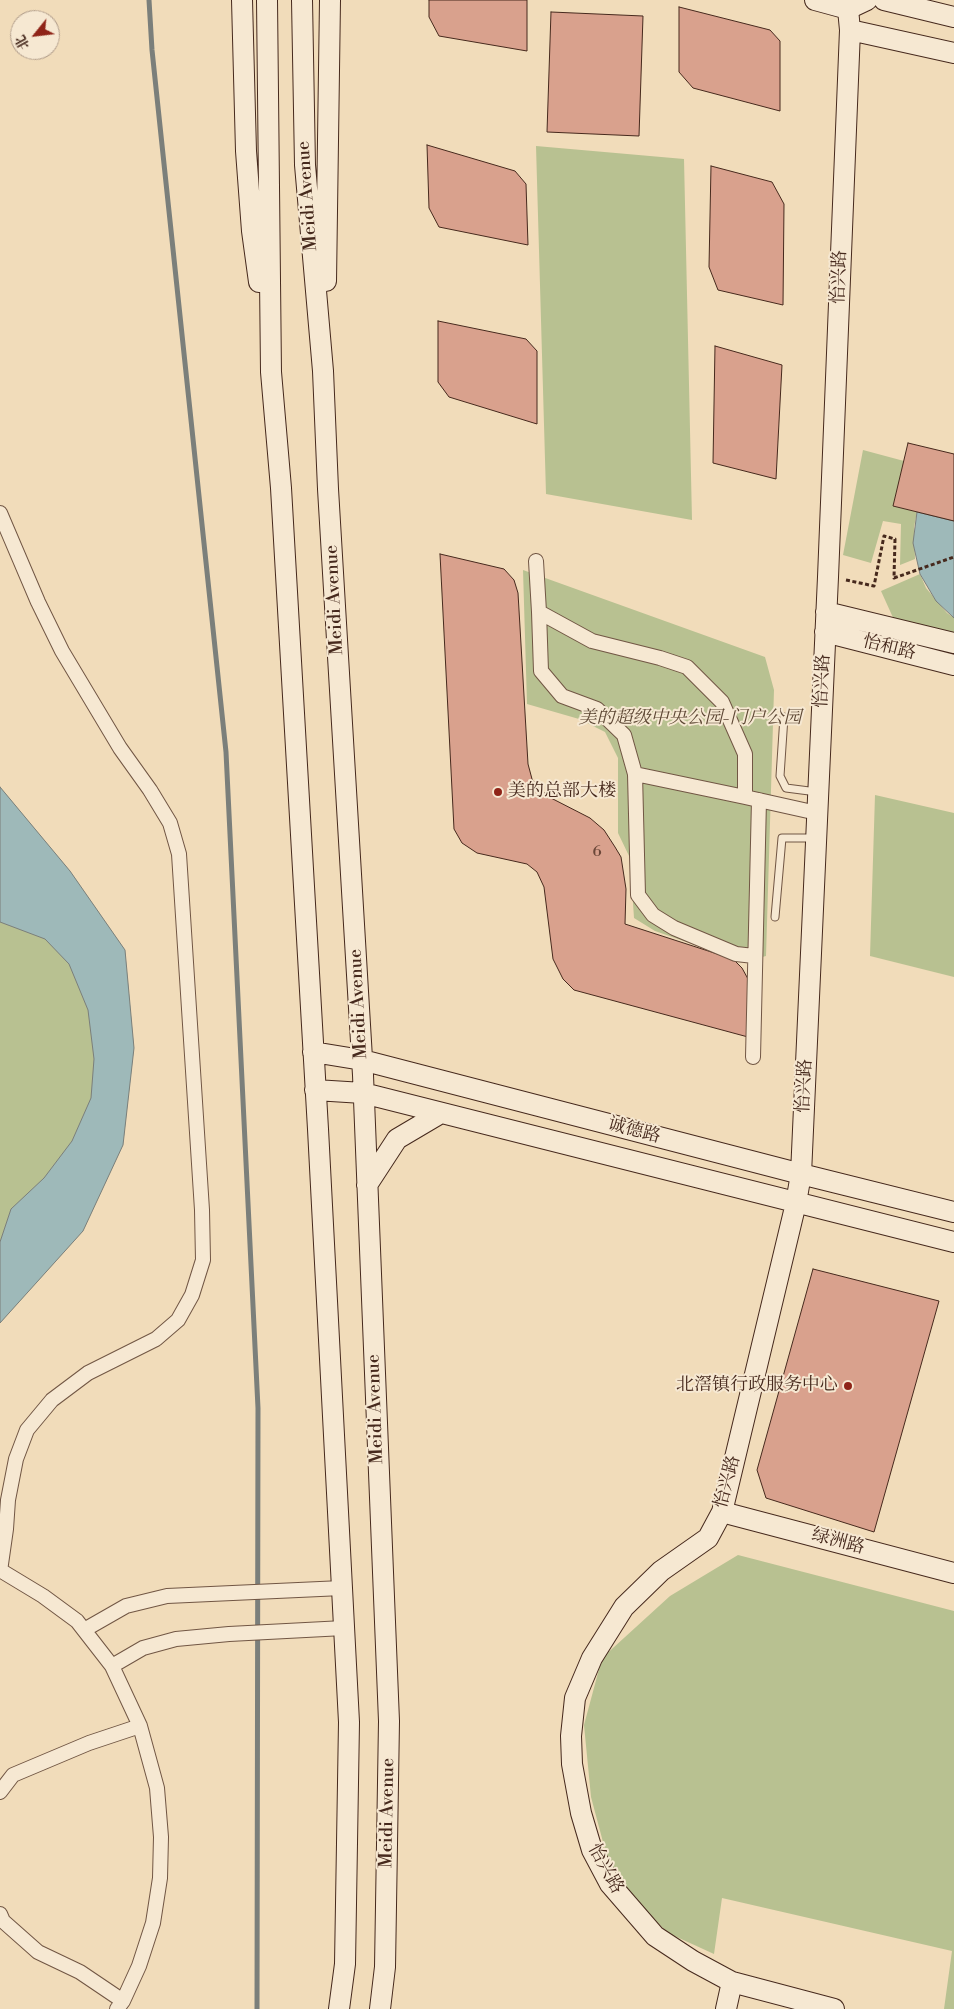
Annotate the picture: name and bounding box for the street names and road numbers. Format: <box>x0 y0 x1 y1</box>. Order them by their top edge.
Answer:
street label: Meidi Avenue <box>293 140 323 252</box>
street label: 怡兴路 <box>828 250 852 304</box>
street label: Meidi Avenue <box>321 544 349 656</box>
street label: 怡和路 <box>860 631 918 665</box>
street label: 怡兴路 <box>811 653 835 709</box>
street label: Meidi Avenue <box>345 948 373 1060</box>
street label: 怡兴路 <box>793 1058 817 1114</box>
street label: 诚德路 <box>605 1114 663 1148</box>
street label: Meidi Avenue <box>363 1354 389 1464</box>
street label: 怡兴路 <box>711 1453 745 1511</box>
street label: 绿洲路 <box>809 1525 867 1559</box>
street label: Meidi Avenue <box>376 1758 400 1868</box>
street label: 怡兴路 <box>582 1840 628 1898</box>

